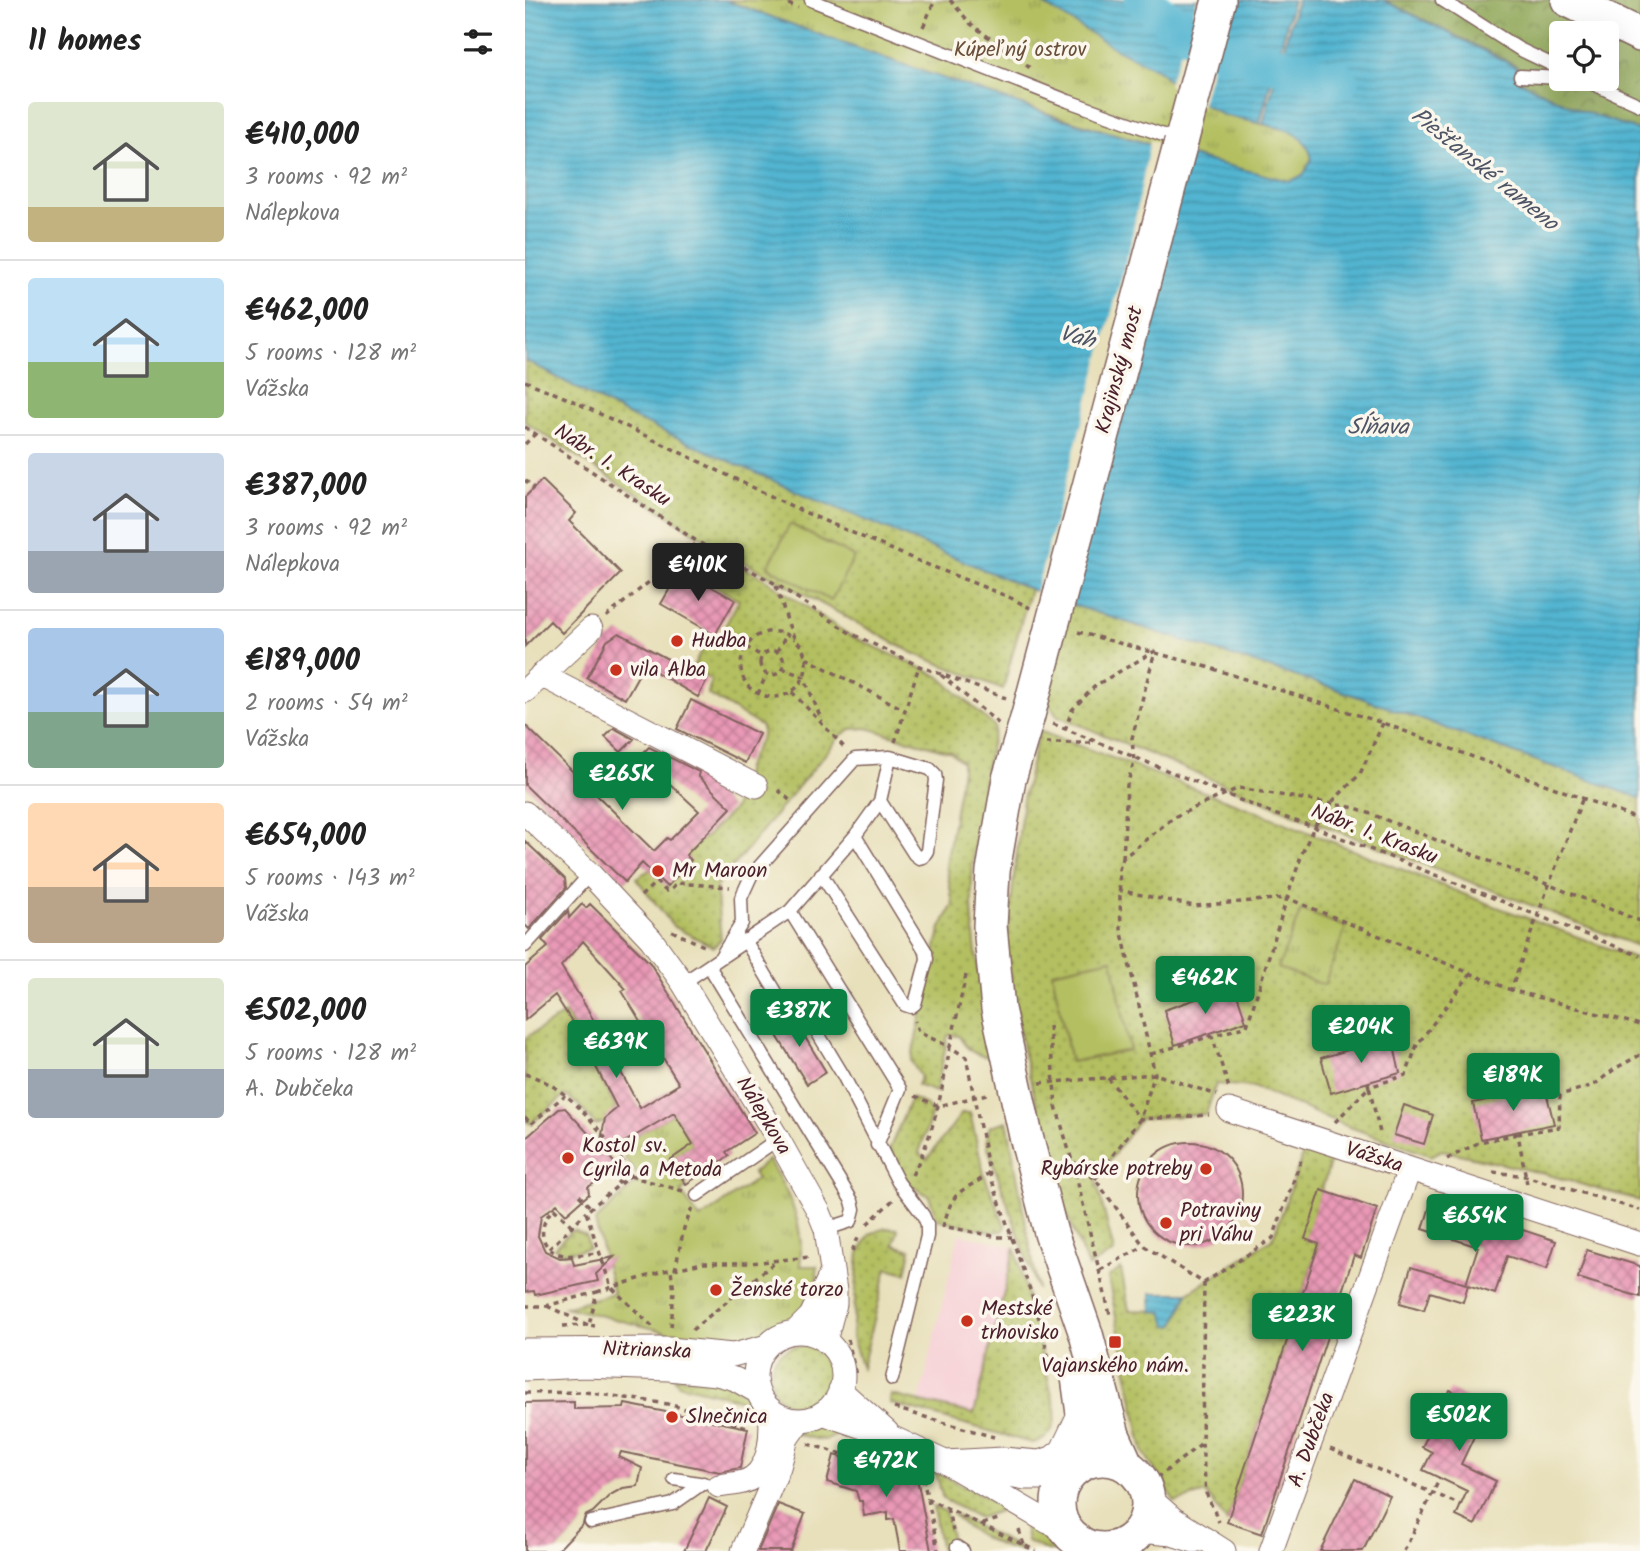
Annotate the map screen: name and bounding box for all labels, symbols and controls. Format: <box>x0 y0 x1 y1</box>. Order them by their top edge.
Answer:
text: 11 homes <box>28 18 141 66</box>
map controls <box>1549 21 1619 91</box>
button: locate <box>1549 21 1619 91</box>
icon: filters <box>459 23 497 61</box>
park label: Kúpeľný ostrov <box>954 34 1087 67</box>
water label: Piešťanské rameno <box>1402 99 1567 242</box>
text: €410,000 <box>245 112 359 160</box>
icon: home <box>84 130 168 214</box>
text: 3 rooms · 92 m² <box>245 160 407 196</box>
text: Nálepkova <box>245 196 340 232</box>
text: €462,000 <box>245 288 368 336</box>
street label: Krajinský most <box>1087 302 1153 438</box>
icon: home <box>84 306 168 390</box>
water label: Váh <box>1055 316 1100 360</box>
text: 5 rooms · 128 m² <box>245 336 416 372</box>
text: Vážska <box>245 372 309 408</box>
water label: Sĺňava <box>1347 410 1411 446</box>
street label: Nábr. I. Krasku <box>547 416 677 516</box>
text: €387,000 <box>245 463 366 511</box>
icon: home <box>84 481 168 565</box>
text: 3 rooms · 92 m² <box>245 511 407 547</box>
pin: €410K <box>649 544 747 603</box>
text: Nálepkova <box>245 547 340 583</box>
text: €410K <box>668 548 728 584</box>
place label: Hudba <box>691 625 747 658</box>
marker: Hudba <box>669 633 685 649</box>
text: €189,000 <box>245 638 360 686</box>
place label: vila Alba <box>630 654 706 687</box>
icon: home <box>84 656 168 740</box>
marker: vila Alba <box>608 662 624 678</box>
text: 2 rooms · 54 m² <box>245 686 408 722</box>
text: Vážska <box>245 722 309 758</box>
pin: €265K <box>573 752 671 812</box>
text: €265K <box>589 757 655 793</box>
street label: Nábr. I. Krasku <box>1306 796 1442 874</box>
text: €654,000 <box>245 813 366 861</box>
icon: home <box>84 831 168 915</box>
place label: Mr Maroon <box>672 855 768 888</box>
text: 5 rooms · 143 m² <box>245 861 415 897</box>
marker: Mr Maroon <box>650 863 666 879</box>
text: Vážska <box>245 897 309 933</box>
pin: €462K <box>1156 956 1254 1016</box>
text: €462K <box>1172 961 1238 997</box>
text: €502,000 <box>245 988 366 1036</box>
pin: €387K <box>750 990 848 1049</box>
text: €387K <box>766 994 832 1030</box>
icon: home <box>84 1006 168 1090</box>
pin: €204K <box>1312 1006 1410 1065</box>
text: €204K <box>1328 1010 1394 1046</box>
pin: €639K <box>567 1020 665 1080</box>
text: €639K <box>583 1025 649 1061</box>
text: 5 rooms · 128 m² <box>245 1036 416 1072</box>
pin: €189K <box>1464 1054 1562 1113</box>
text: €189K <box>1483 1058 1543 1094</box>
street label: Nálepkova <box>726 1070 800 1162</box>
text: A. Dubčeka <box>245 1072 354 1108</box>
place label: Kostol sv. Cyrila a Metoda <box>582 1130 722 1187</box>
street label: Vážska <box>1341 1133 1407 1183</box>
marker: Kostol sv. Cyrila a Metoda <box>560 1150 576 1166</box>
place label: Rybárske potreby <box>1040 1153 1192 1186</box>
marker: Rybárske potreby <box>1198 1161 1214 1177</box>
pin: €654K <box>1426 1194 1524 1254</box>
place label: Potraviny pri Váhu <box>1179 1195 1261 1252</box>
text: €654K <box>1442 1199 1508 1235</box>
marker: Potraviny pri Váhu <box>1158 1215 1174 1231</box>
place label: Ženské torzo <box>730 1274 843 1307</box>
marker: Ženské torzo <box>708 1282 724 1298</box>
place label: Mestské trhovisko <box>981 1293 1059 1350</box>
pin: €223K <box>1253 1294 1351 1353</box>
text: €223K <box>1268 1298 1336 1334</box>
marker: Mestské trhovisko <box>959 1313 975 1329</box>
street label: Nitrianska <box>602 1333 692 1369</box>
marker: Vajanského nám. <box>1107 1334 1123 1350</box>
place label: Vajanského nám. <box>1041 1350 1189 1383</box>
street label: A. Dubčeka <box>1280 1388 1344 1492</box>
pin: €502K <box>1410 1394 1508 1453</box>
text: €502K <box>1426 1398 1492 1434</box>
place label: Slnečnica <box>686 1401 768 1434</box>
marker: Slnečnica <box>664 1409 680 1425</box>
pin: €472K <box>837 1440 935 1499</box>
text: €472K <box>853 1444 919 1480</box>

